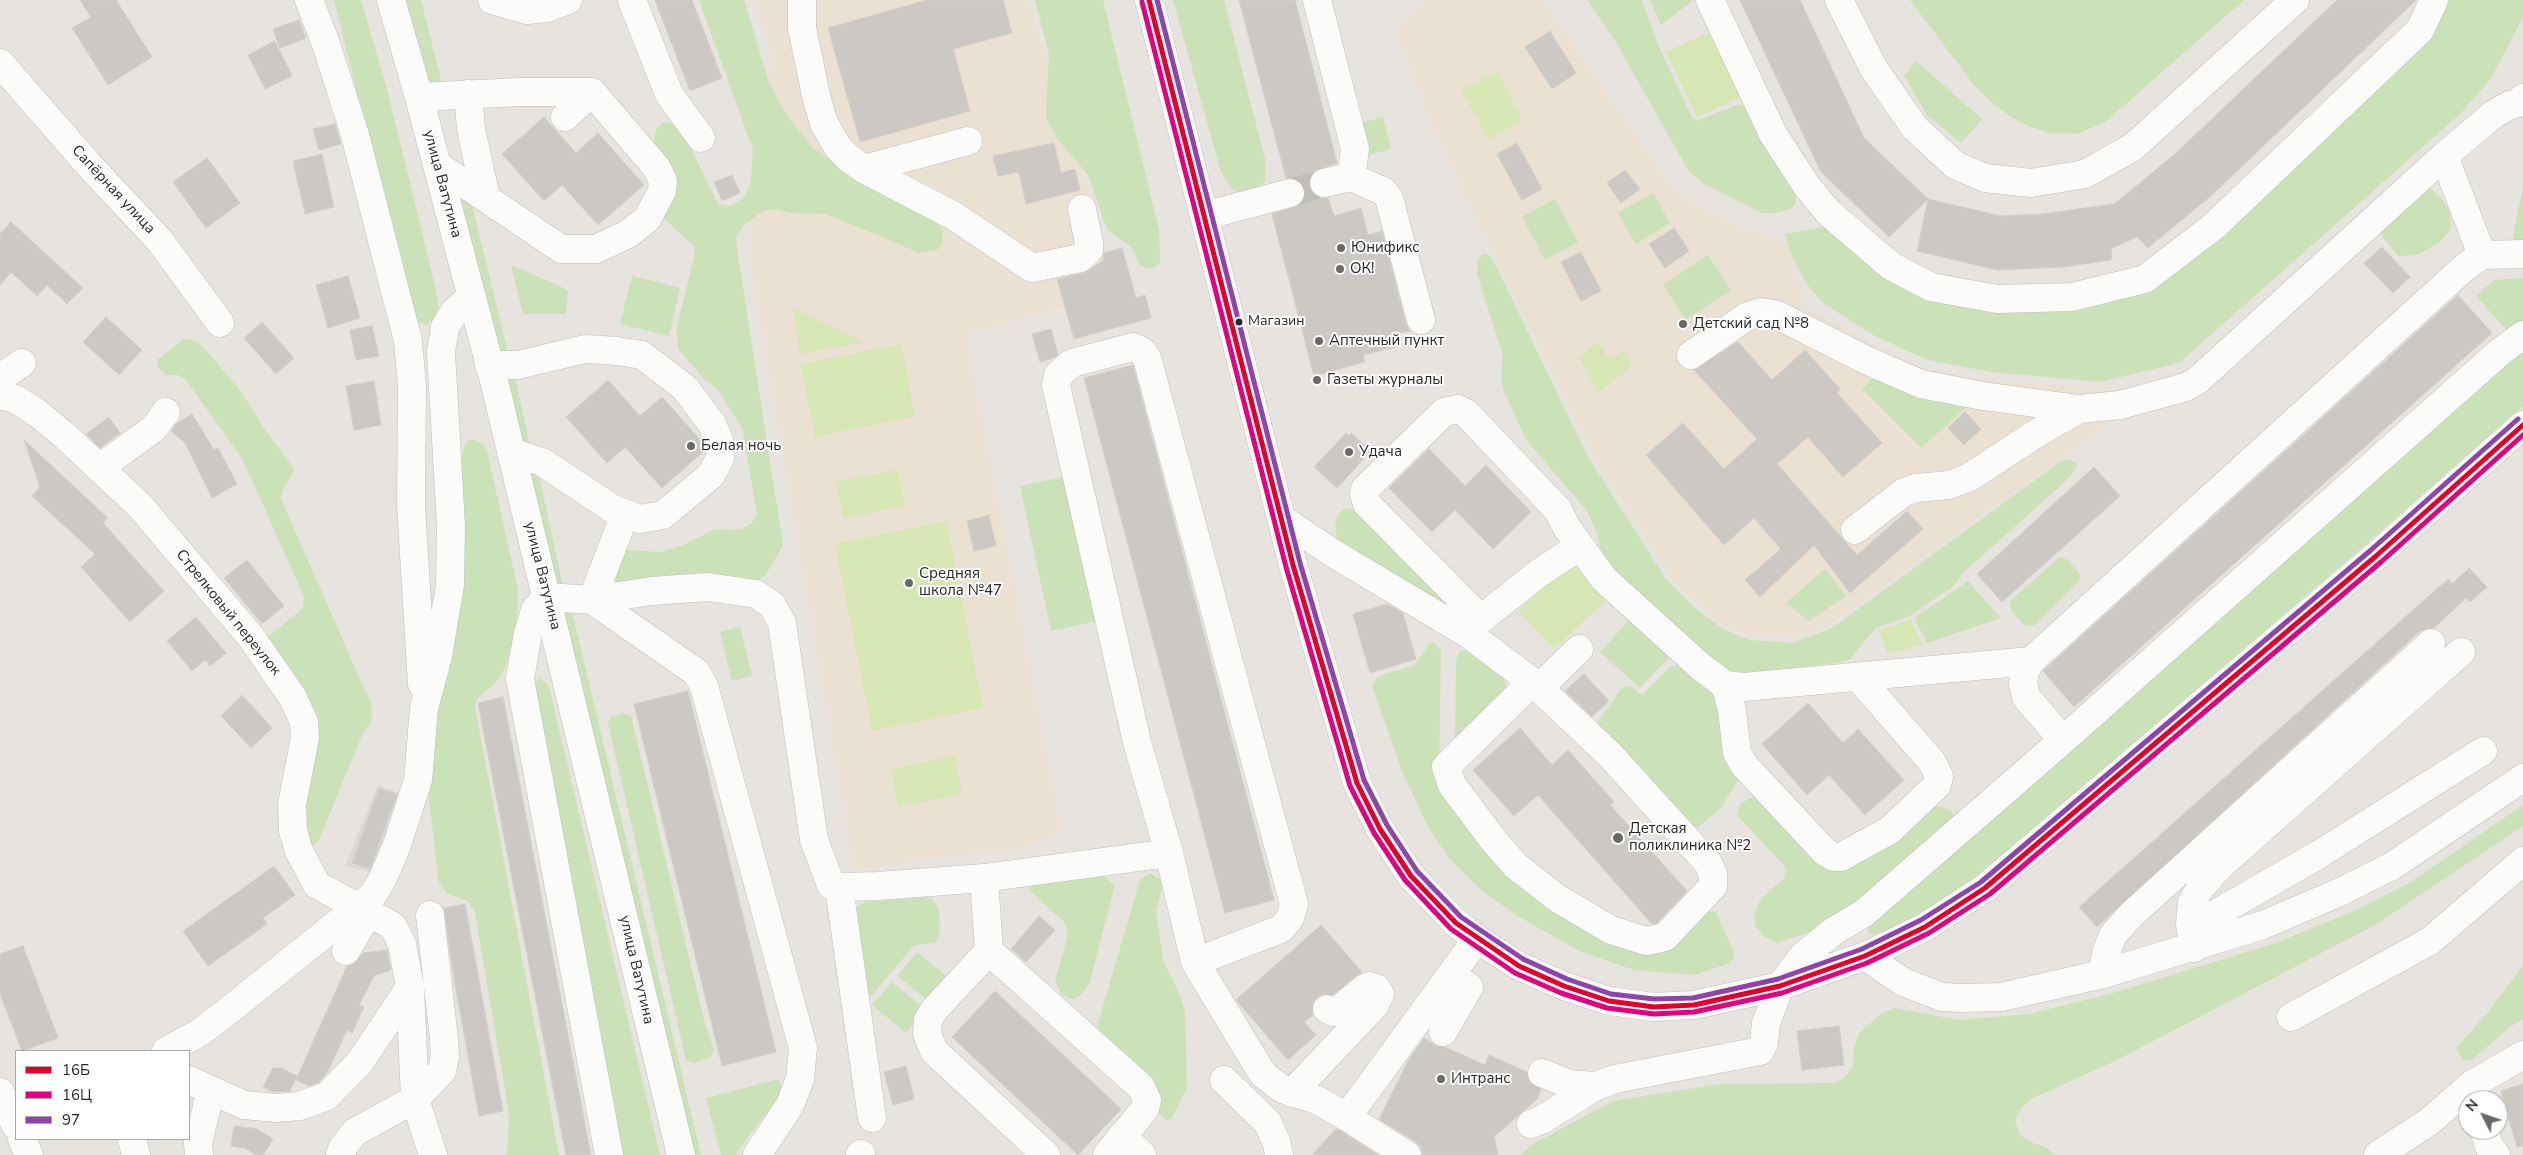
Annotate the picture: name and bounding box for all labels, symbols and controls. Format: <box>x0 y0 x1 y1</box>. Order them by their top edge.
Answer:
street label: улица Ватутина <box>419 128 465 240</box>
street label: Сапёрная улица <box>67 142 159 238</box>
place label: Юнификс <box>1351 239 1419 257</box>
marker: Юнификс <box>1335 242 1347 254</box>
place label: ОК! <box>1350 260 1375 278</box>
marker: ОК! <box>1334 263 1346 275</box>
place label: Магазин <box>1248 314 1305 330</box>
place label: Детский сад №8 <box>1693 315 1809 333</box>
marker: Магазин <box>1234 317 1244 327</box>
marker: Детский сад №8 <box>1677 318 1689 330</box>
place label: Аптечный пункт <box>1329 332 1444 350</box>
marker: Аптечный пункт <box>1313 335 1325 347</box>
place label: Газеты журналы <box>1327 371 1443 389</box>
marker: Газеты журналы <box>1311 374 1323 386</box>
place label: Белая ночь <box>701 437 781 455</box>
marker: Белая ночь <box>685 440 697 452</box>
place label: Удача <box>1359 443 1402 461</box>
marker: Удача <box>1343 446 1355 458</box>
street label: улица Ватутина <box>520 520 564 632</box>
street label: Стрелковый переулок <box>172 546 284 680</box>
place label: Средняя школа №47 <box>919 565 1002 600</box>
marker: Средняя школа №47 <box>903 577 915 589</box>
place label: Детская поликлиника №2 <box>1629 820 1751 855</box>
marker: Детская поликлиника №2 <box>1611 831 1625 845</box>
street label: улица Ватутина <box>615 914 657 1026</box>
legend <box>15 1050 190 1140</box>
text: 16Б <box>62 1060 90 1080</box>
place label: Интранс <box>1451 1070 1510 1088</box>
marker: Интранс <box>1435 1073 1447 1085</box>
text: 16Ц <box>62 1085 92 1105</box>
north arrow <box>2458 1090 2508 1140</box>
text: N <box>2461 1095 2483 1116</box>
text: 97 <box>62 1110 80 1130</box>

